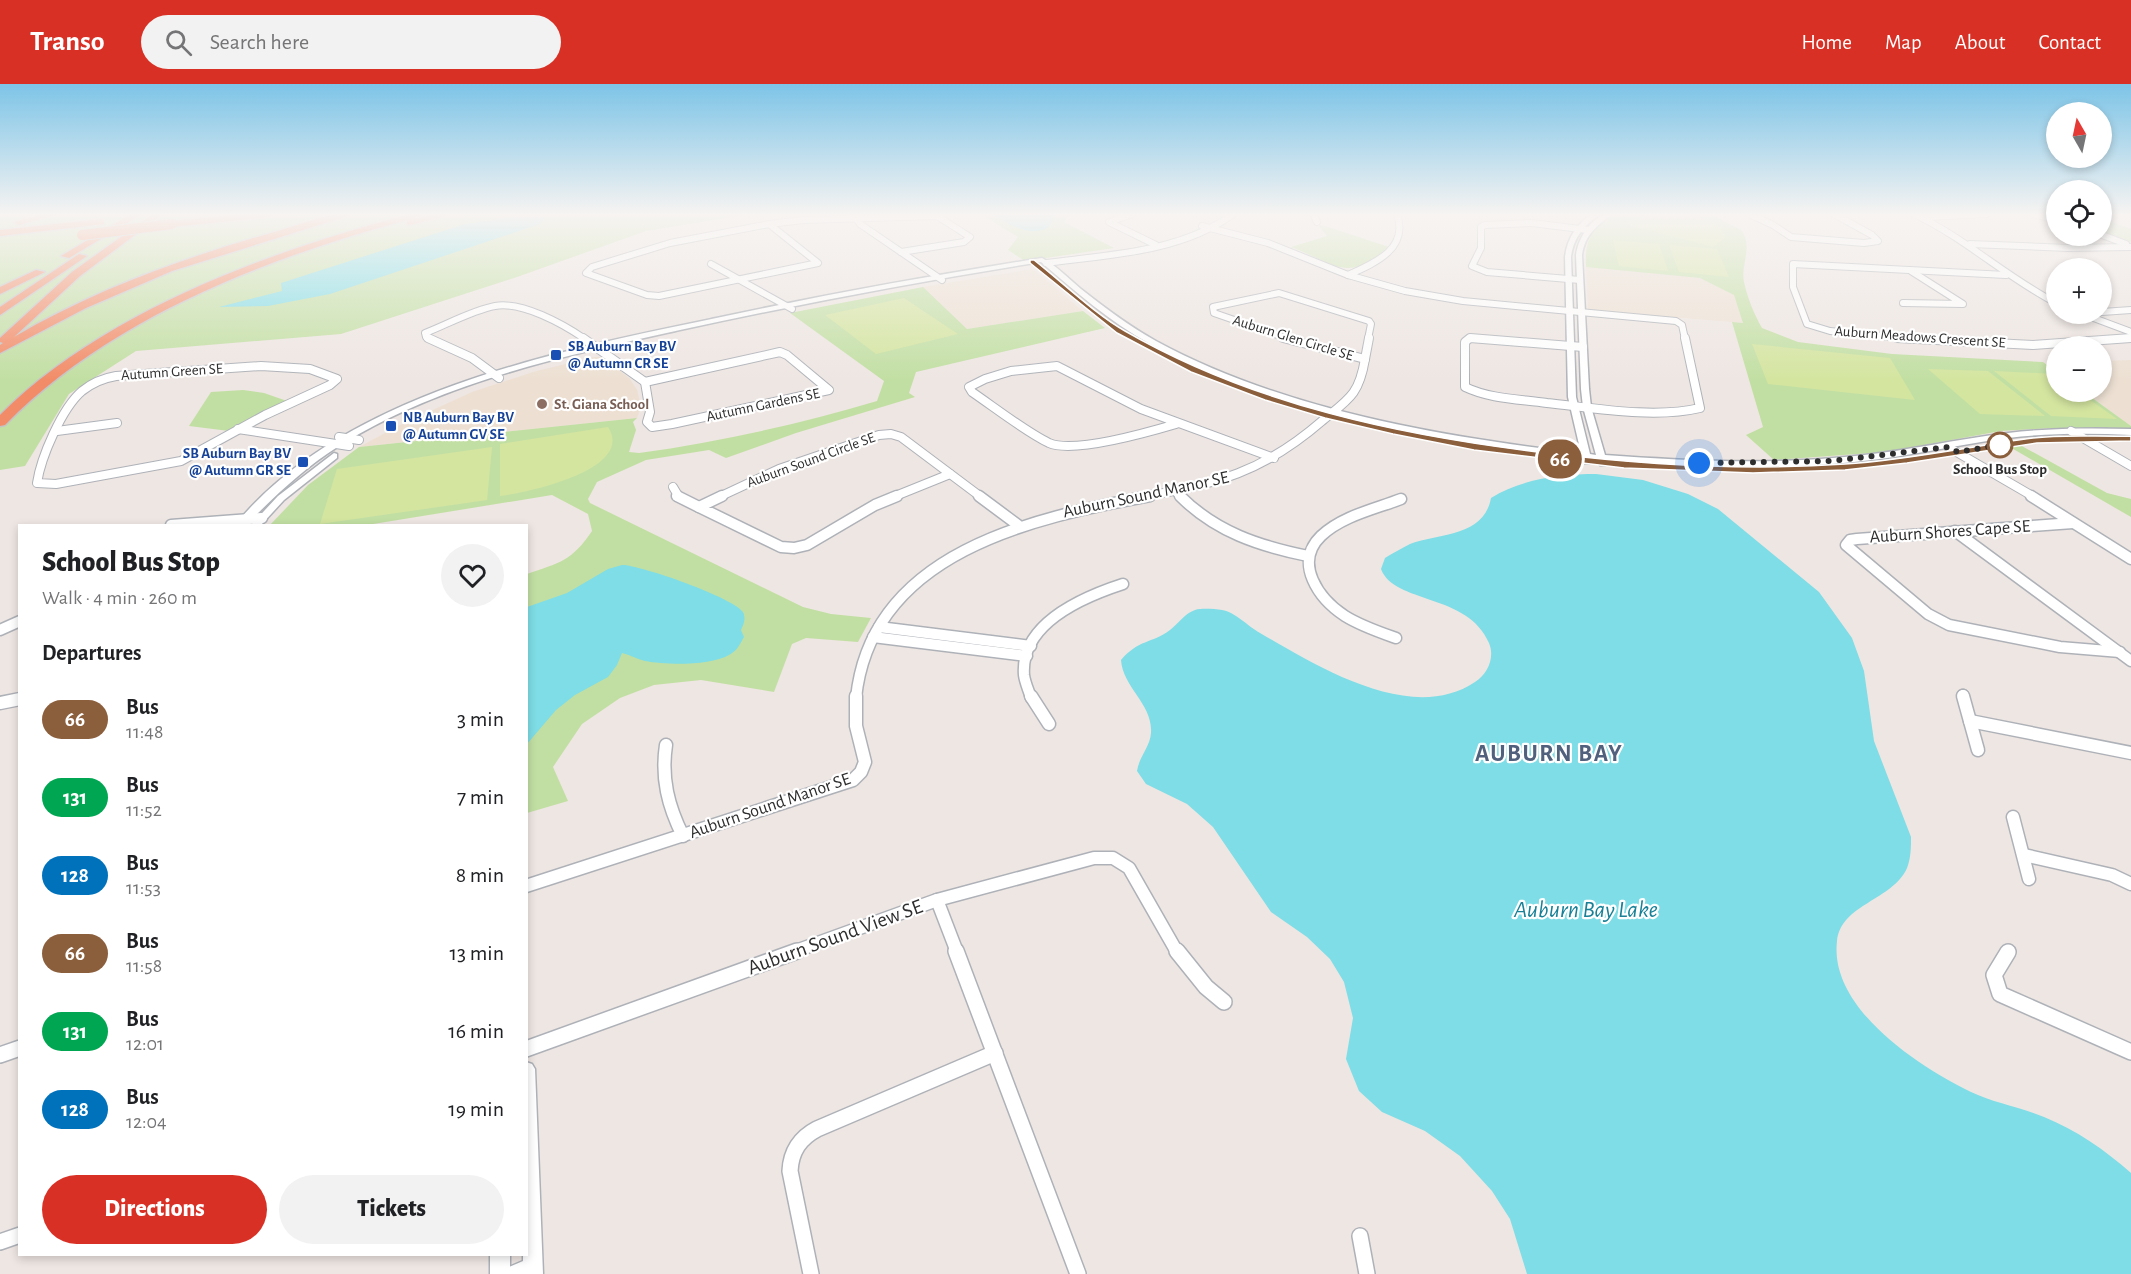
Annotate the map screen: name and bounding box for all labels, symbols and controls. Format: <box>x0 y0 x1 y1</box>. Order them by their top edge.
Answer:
search box <box>141 15 561 69</box>
icon: search <box>162 26 195 59</box>
text: Transo <box>30 28 105 56</box>
text: Search here <box>210 31 309 53</box>
text: Home <box>1801 32 1852 53</box>
text: Map <box>1885 32 1922 53</box>
text: About <box>1955 32 2005 53</box>
text: Contact <box>2038 32 2101 53</box>
north arrow <box>2046 102 2112 168</box>
map controls <box>2046 102 2112 402</box>
button: locate <box>2046 180 2112 246</box>
button: + <box>2046 258 2112 324</box>
street label: Auburn Glen Circle SE <box>1231 312 1355 364</box>
street label: Auburn Meadows Crescent SE <box>1834 324 2006 350</box>
button: − <box>2046 336 2112 402</box>
place label: SB Auburn Bay BV @ Autumn CR SE <box>568 339 676 371</box>
marker: SB Auburn Bay BV @ Autumn CR SE <box>549 348 563 362</box>
street label: Autumn Green SE <box>120 361 224 383</box>
street label: Autumn Gardens SE <box>705 386 821 424</box>
marker: St. Giana School <box>535 397 549 411</box>
place label: St. Giana School <box>554 397 649 412</box>
place label: NB Auburn Bay BV @ Autumn GV SE <box>403 410 514 442</box>
marker: NB Auburn Bay BV @ Autumn GV SE <box>384 419 398 433</box>
street label: Auburn Sound Circle SE <box>745 430 877 490</box>
marker: School Bus Stop <box>1987 432 2013 458</box>
line badge: 66 <box>1533 440 1587 478</box>
place label: SB Auburn Bay BV @ Autumn GR SE <box>183 446 291 478</box>
your location <box>1684 448 1714 478</box>
text: 66 <box>1550 449 1570 470</box>
marker: SB Auburn Bay BV @ Autumn GR SE <box>296 455 310 469</box>
place label: School Bus Stop <box>1953 462 2047 477</box>
street label: Auburn Sound Manor SE <box>1061 469 1231 521</box>
street label: Auburn Shores Cape SE <box>1869 517 2031 547</box>
button: heart <box>441 544 504 607</box>
text: School Bus Stop <box>42 549 220 577</box>
text: Walk · 4 min · 260 m <box>42 588 197 608</box>
text: Departures <box>42 642 142 664</box>
text: Bus <box>126 696 159 718</box>
text: 3 min <box>457 708 504 730</box>
text: 66 <box>65 709 85 730</box>
text: 11:48 <box>126 722 163 742</box>
district label: AUBURN BAY <box>1475 742 1623 766</box>
street label: Auburn Sound Manor SE <box>687 770 853 842</box>
text: Bus <box>126 774 159 796</box>
text: 7 min <box>457 786 504 808</box>
text: 131 <box>63 787 87 808</box>
text: 11:52 <box>126 800 162 820</box>
text: Bus <box>126 852 159 874</box>
text: 8 min <box>456 864 504 886</box>
text: 128 <box>61 865 89 886</box>
text: 11:53 <box>126 878 161 898</box>
street label: Auburn Sound View SE <box>745 896 925 978</box>
water label: Auburn Bay Lake <box>1513 898 1658 922</box>
text: Bus <box>126 930 159 952</box>
text: 13 min <box>449 942 504 964</box>
text: 66 <box>65 943 85 964</box>
text: 11:58 <box>126 956 162 976</box>
text: Bus <box>126 1008 159 1030</box>
text: 16 min <box>448 1020 504 1042</box>
text: 131 <box>63 1021 87 1042</box>
text: 12:01 <box>126 1034 164 1054</box>
text: Bus <box>126 1086 159 1108</box>
text: 19 min <box>448 1098 504 1120</box>
text: 128 <box>61 1099 89 1120</box>
text: 12:04 <box>126 1112 167 1132</box>
button: Directions <box>42 1175 267 1244</box>
button: Tickets <box>279 1175 504 1244</box>

